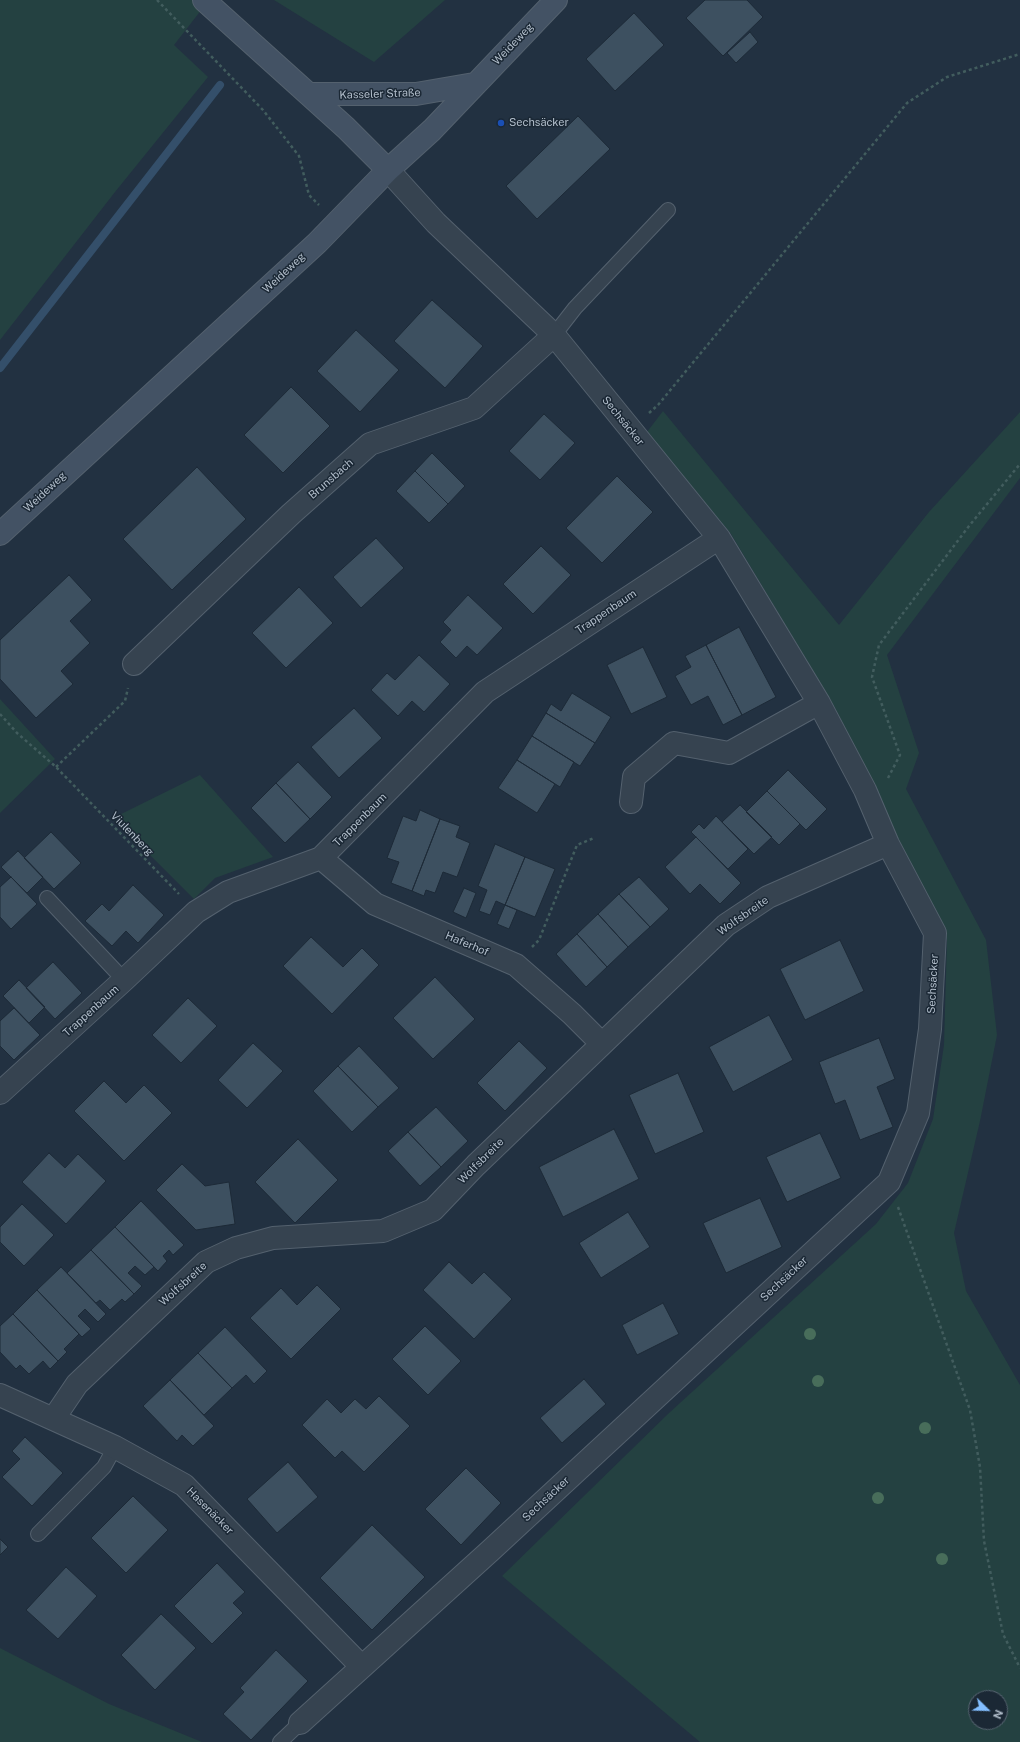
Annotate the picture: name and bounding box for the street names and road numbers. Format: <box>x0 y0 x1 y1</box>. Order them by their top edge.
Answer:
street label: Weideweg <box>490 20 536 68</box>
street label: Kasseler Straße <box>339 86 421 102</box>
street label: Weideweg <box>260 250 308 296</box>
street label: Sechsäcker <box>599 394 647 448</box>
street label: Brunsbach <box>306 456 356 502</box>
street label: Weideweg <box>21 469 69 515</box>
street label: Trappenbaum <box>573 587 639 637</box>
street label: Trappenbaum <box>330 790 390 850</box>
street label: Viulenberg <box>108 809 156 859</box>
street label: Wolfsbreite <box>715 894 771 938</box>
street label: Haferhof <box>443 929 491 959</box>
street label: Sechsäcker <box>925 954 941 1014</box>
street label: Trappenbaum <box>60 982 122 1040</box>
street label: Wolfsbreite <box>455 1135 507 1187</box>
street label: Sechsäcker <box>758 1254 810 1304</box>
street label: Wolfsbreite <box>157 1259 209 1309</box>
street label: Sechsäcker <box>520 1474 572 1524</box>
street label: Hasenäcker <box>184 1485 236 1537</box>

